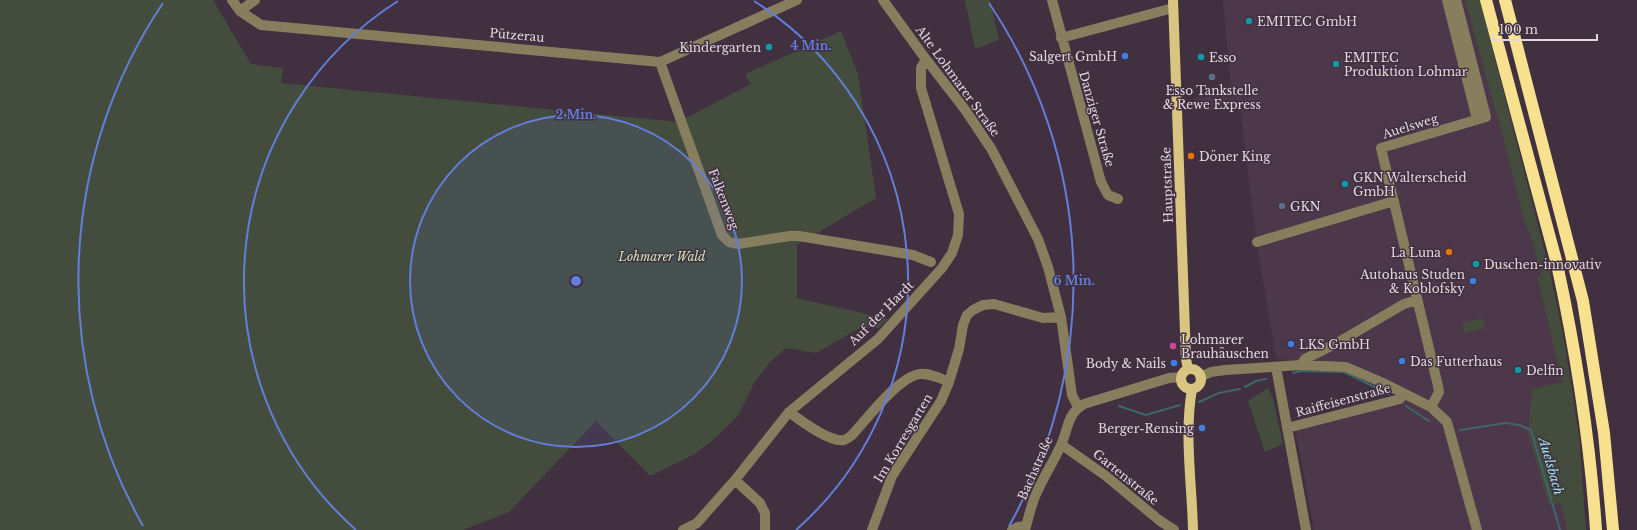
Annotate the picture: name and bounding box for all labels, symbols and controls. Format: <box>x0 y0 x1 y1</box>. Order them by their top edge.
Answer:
place label: EMITEC GmbH <box>1257 14 1357 29</box>
marker: EMITEC GmbH <box>1244 16 1254 26</box>
scale bar <box>1493 16 1597 42</box>
street label: Alte Lohmarer Straße <box>912 22 1003 139</box>
text: 100 m <box>1499 22 1538 37</box>
street label: Pützerau <box>489 25 545 45</box>
text: 4 Min. <box>790 38 832 53</box>
place label: Kindergarten <box>679 40 761 55</box>
marker: Kindergarten <box>764 42 774 52</box>
place label: Salgert GmbH <box>1029 49 1117 64</box>
place label: Esso <box>1209 50 1237 65</box>
place label: EMITEC Produktion Lohmar <box>1344 50 1468 79</box>
marker: Salgert GmbH <box>1120 51 1130 61</box>
marker: Esso <box>1196 52 1206 62</box>
marker: EMITEC Produktion Lohmar <box>1331 59 1341 69</box>
street label: Danziger Straße <box>1076 69 1118 169</box>
marker: Esso Tankstelle & Rewe Express <box>1207 72 1217 82</box>
place label: Esso Tankstelle & Rewe Express <box>1163 83 1261 112</box>
text: 2 Min. <box>556 107 596 122</box>
street label: Auelsweg <box>1379 110 1440 142</box>
street label: Hauptstraße <box>1158 147 1176 223</box>
place label: Döner King <box>1199 149 1271 164</box>
marker: Döner King <box>1186 151 1196 161</box>
street label: Falkenweg <box>706 166 743 232</box>
place label: GKN Walterscheid GmbH <box>1353 170 1467 199</box>
marker: GKN Walterscheid GmbH <box>1340 179 1350 189</box>
place label: GKN <box>1290 199 1321 214</box>
marker: GKN <box>1277 201 1287 211</box>
place label: La Luna <box>1391 245 1441 260</box>
marker: La Luna <box>1444 247 1454 257</box>
park label: Lohmarer Wald <box>617 249 706 264</box>
place label: Duschen-innovativ <box>1484 257 1602 272</box>
marker: Duschen-innovativ <box>1471 259 1481 269</box>
place label: Autohaus Studen & Koblofsky <box>1359 267 1465 296</box>
text: 6 Min. <box>1053 273 1095 288</box>
centre of rings <box>569 274 583 288</box>
marker: Autohaus Studen & Koblofsky <box>1468 276 1478 286</box>
street label: Auf der Hardt <box>845 277 917 349</box>
place label: Lohmarer Brauhäuschen <box>1181 332 1269 361</box>
place label: LKS GmbH <box>1299 337 1370 352</box>
marker: LKS GmbH <box>1286 339 1296 349</box>
marker: Lohmarer Brauhäuschen <box>1168 341 1178 351</box>
place label: Das Futterhaus <box>1410 354 1502 369</box>
place label: Body & Nails <box>1086 356 1166 371</box>
marker: Das Futterhaus <box>1397 356 1407 366</box>
marker: Body & Nails <box>1169 358 1179 368</box>
place label: Delfin <box>1526 363 1563 378</box>
marker: Delfin <box>1513 365 1523 375</box>
street label: Raiffeisenstraße <box>1294 380 1392 420</box>
street label: Im Korresgarten <box>871 391 935 485</box>
place label: Berger-Rensing <box>1098 421 1195 436</box>
marker: Berger-Rensing <box>1197 423 1207 433</box>
water label: Auelsbach <box>1534 433 1567 497</box>
street label: Bachstraße <box>1014 434 1056 502</box>
street label: Gartenstraße <box>1090 446 1162 508</box>

